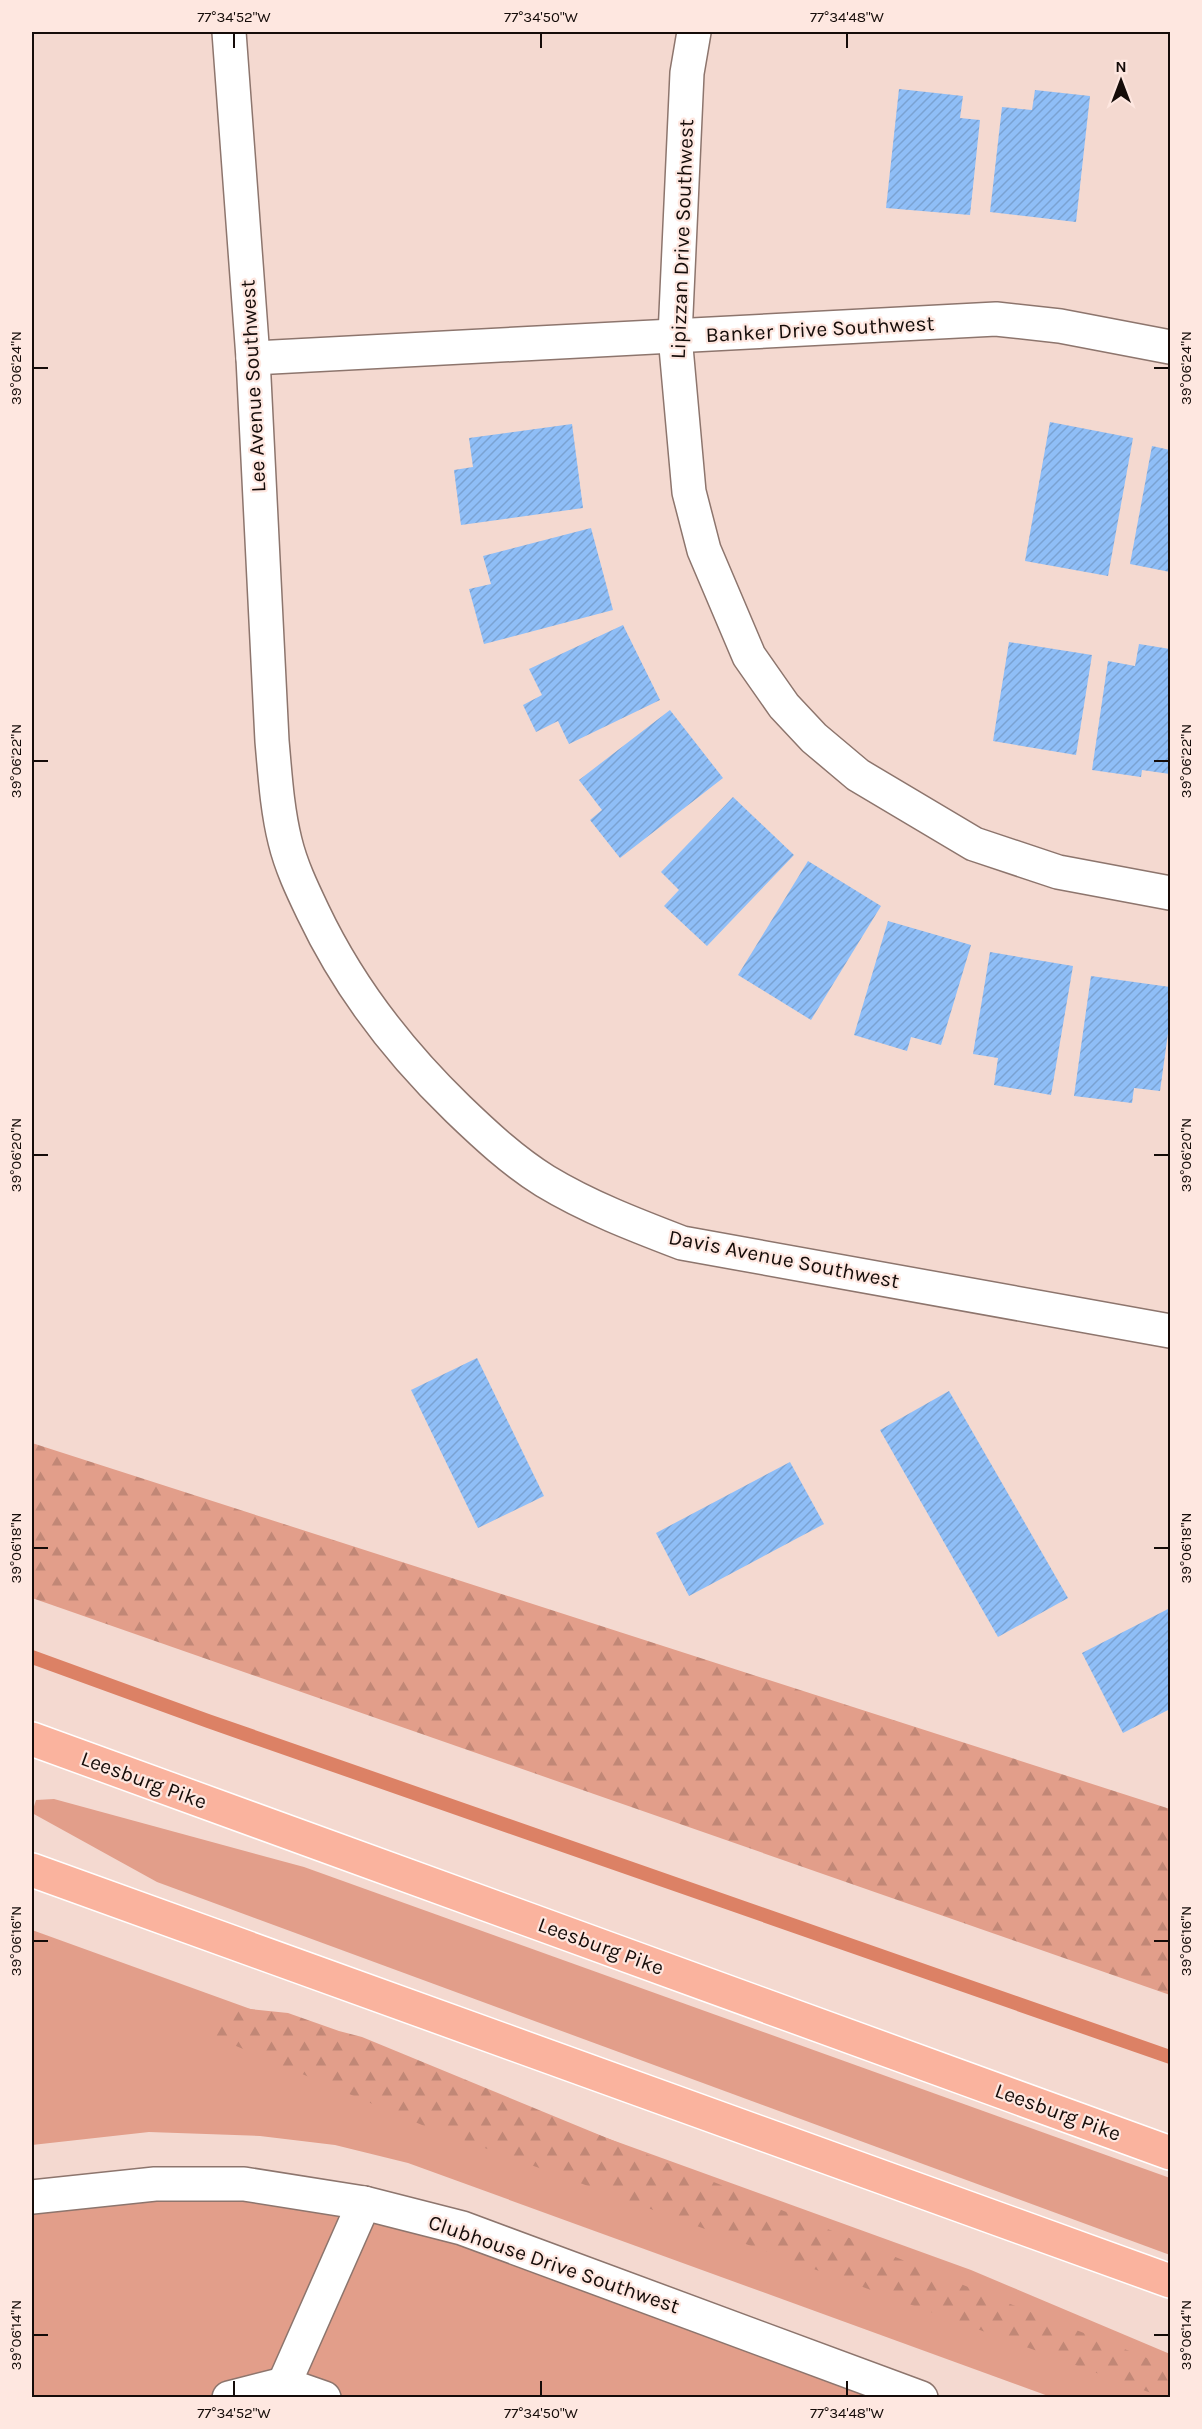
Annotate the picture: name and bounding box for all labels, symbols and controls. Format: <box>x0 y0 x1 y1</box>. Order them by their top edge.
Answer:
text: 77°34'52"W <box>197 8 271 26</box>
text: 77°34'50"W <box>504 8 578 26</box>
text: 77°34'48"W <box>810 8 885 26</box>
north arrow <box>1091 51 1151 111</box>
text: N <box>1115 57 1127 76</box>
street label: Lipizzan Drive Southwest <box>666 118 698 359</box>
street label: Lee Avenue Southwest <box>235 279 271 493</box>
street label: Banker Drive Southwest <box>705 311 935 347</box>
text: 39°06'24"N <box>7 331 25 405</box>
text: 39°06'24"N <box>1177 331 1195 405</box>
text: 39°06'22"N <box>7 724 25 798</box>
text: 39°06'22"N <box>1177 724 1195 798</box>
text: 39°06'20"N <box>7 1118 25 1192</box>
text: 39°06'20"N <box>1177 1118 1195 1192</box>
street label: Davis Avenue Southwest <box>666 1225 902 1293</box>
text: 39°06'18"N <box>7 1512 25 1584</box>
text: 39°06'18"N <box>1177 1512 1195 1584</box>
street label: Leesburg Pike <box>78 1746 210 1814</box>
text: 39°06'16"N <box>7 1906 25 1976</box>
text: 39°06'16"N <box>1177 1906 1195 1976</box>
street label: Leesburg Pike <box>535 1912 667 1980</box>
street label: Leesburg Pike <box>992 2078 1124 2146</box>
street label: Clubhouse Drive Southwest <box>425 2210 683 2318</box>
text: 39°06'14"N <box>7 2300 25 2370</box>
text: 39°06'14"N <box>1177 2300 1195 2370</box>
text: 77°34'52"W <box>197 2404 271 2422</box>
text: 77°34'50"W <box>504 2404 578 2422</box>
text: 77°34'48"W <box>810 2404 885 2422</box>

